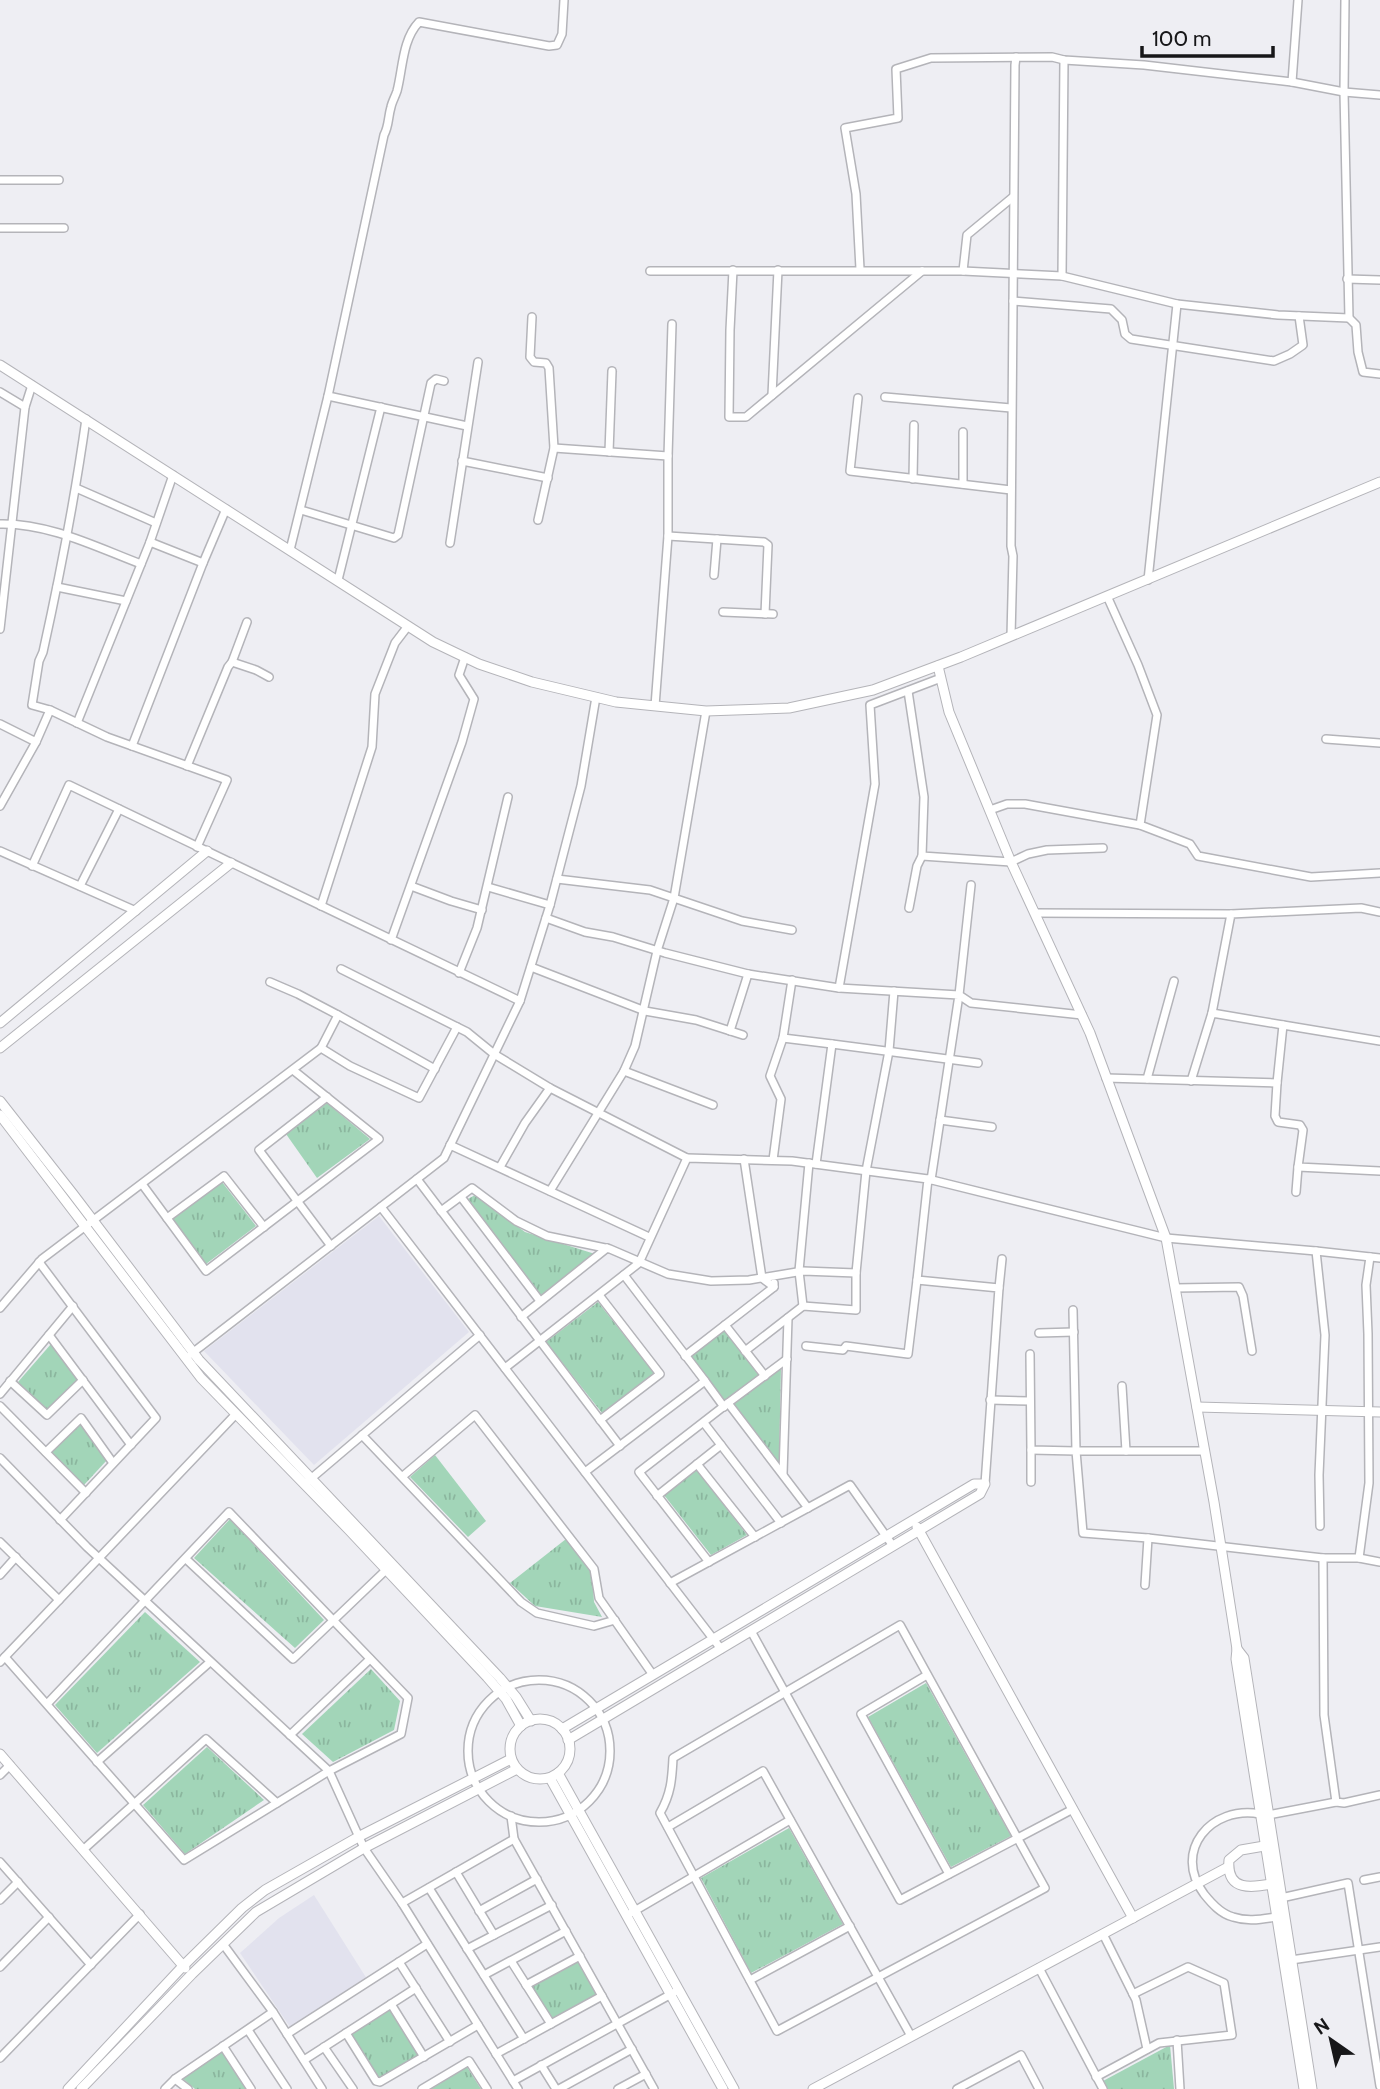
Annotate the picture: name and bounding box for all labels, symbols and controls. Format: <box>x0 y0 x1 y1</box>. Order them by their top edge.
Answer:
scale bar <box>1142 14 1273 58</box>
text: 100 m <box>1152 26 1211 51</box>
north arrow <box>1296 2005 1366 2075</box>
text: N <box>1310 2013 1334 2040</box>

